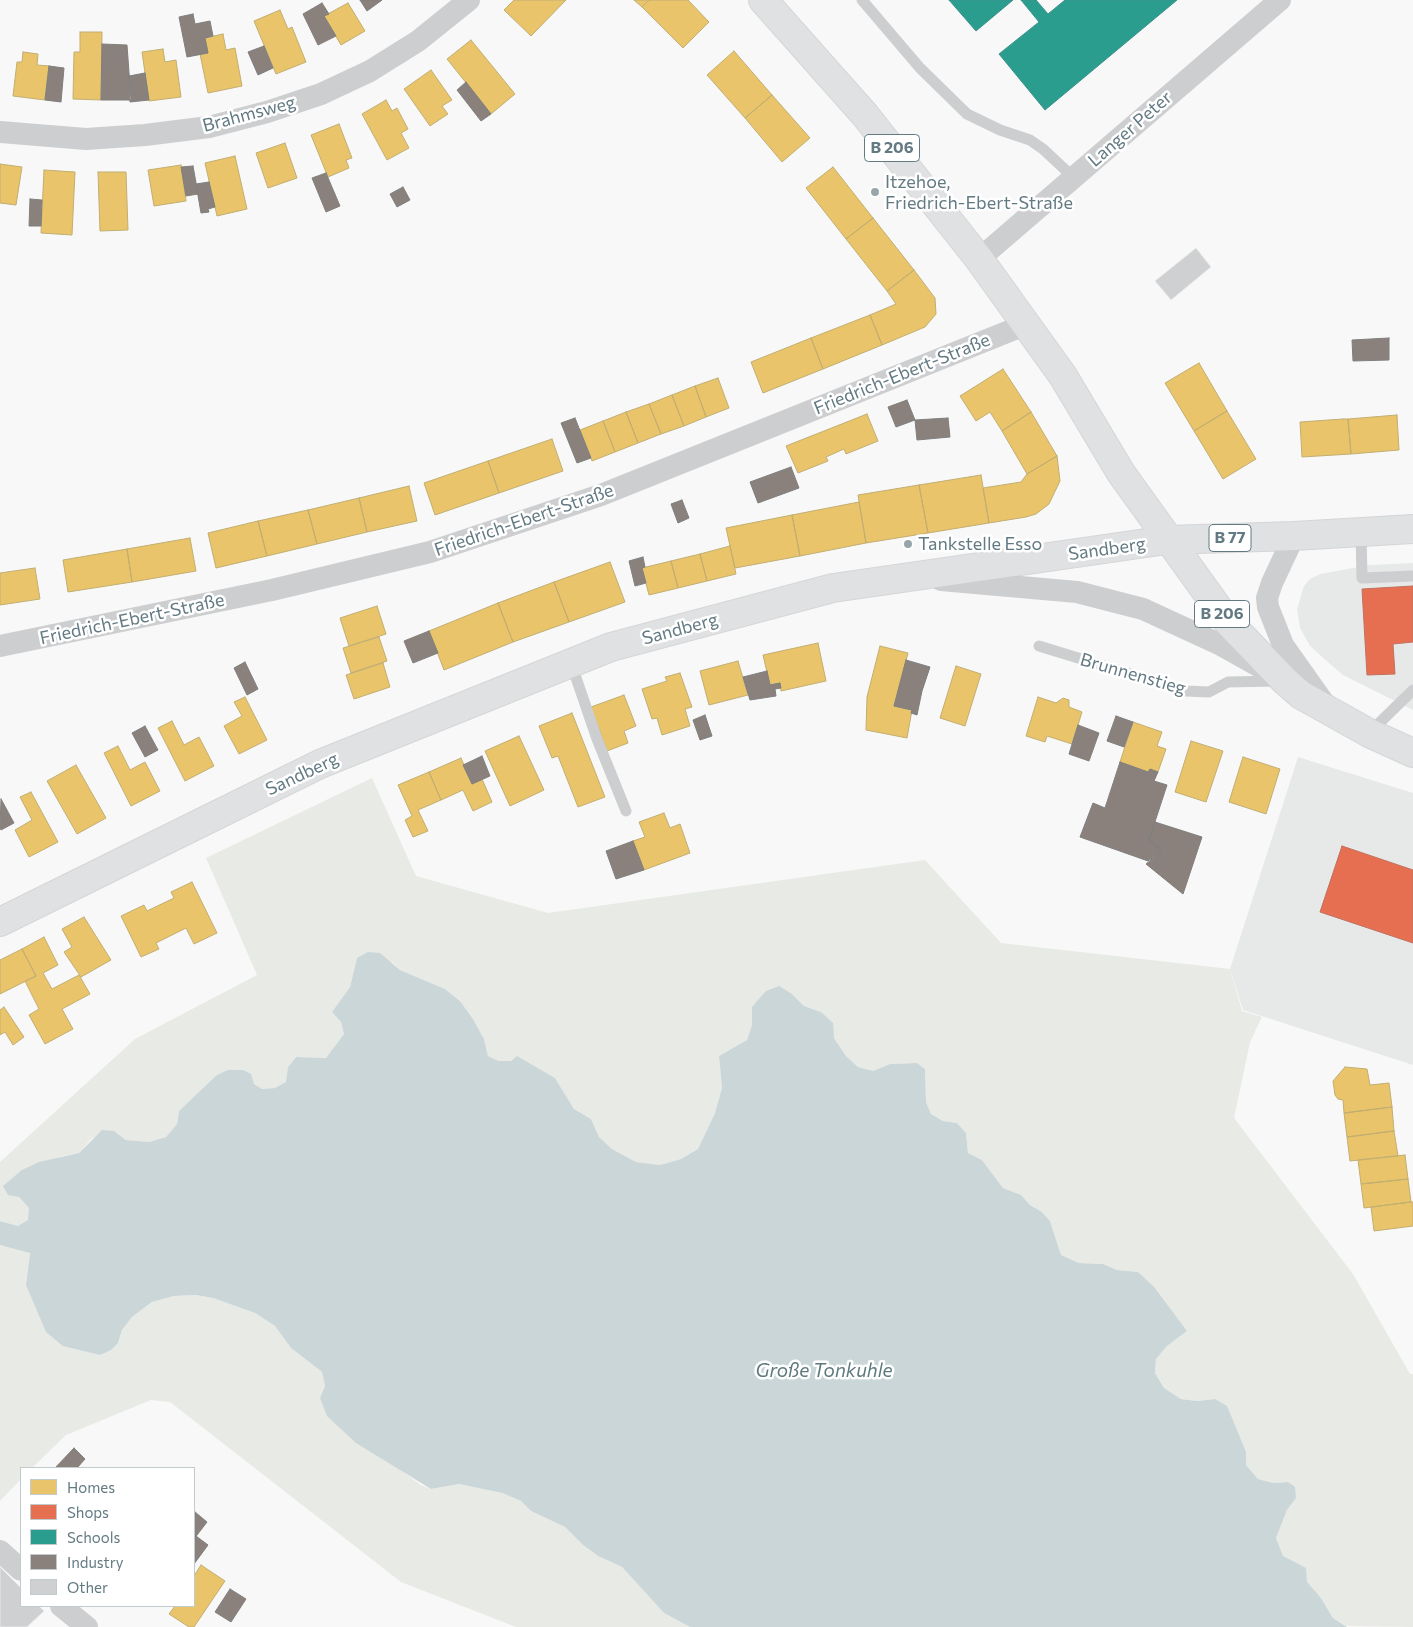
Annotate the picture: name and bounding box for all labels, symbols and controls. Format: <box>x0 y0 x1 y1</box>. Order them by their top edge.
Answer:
street label: Langer Peter <box>1084 87 1176 171</box>
street label: Brahmsweg <box>200 91 298 137</box>
road number: B 206 <box>864 134 920 162</box>
place label: Itzehoe, Friedrich-Ebert-Straße <box>885 171 1073 213</box>
marker: Itzehoe, Friedrich-Ebert-Straße <box>869 186 881 198</box>
street label: Friedrich-Ebert-Straße <box>811 329 993 419</box>
street label: Friedrich-Ebert-Straße <box>432 479 616 561</box>
road number: B 77 <box>1209 524 1251 552</box>
place label: Tankstelle Esso <box>918 533 1042 555</box>
street label: Sandberg <box>1067 533 1147 565</box>
marker: Tankstelle Esso <box>902 538 914 550</box>
street label: Friedrich-Ebert-Straße <box>38 589 226 649</box>
road number: B 206 <box>1194 600 1250 628</box>
street label: Sandberg <box>640 609 720 649</box>
street label: Brunnenstieg <box>1078 649 1188 699</box>
street label: Sandberg <box>262 748 342 800</box>
water label: Große Tonkuhle <box>756 1360 892 1382</box>
legend <box>20 1467 195 1607</box>
text: Homes <box>67 1478 115 1496</box>
text: Shops <box>67 1503 109 1521</box>
text: Schools <box>67 1528 120 1546</box>
text: Industry <box>67 1553 124 1571</box>
text: Other <box>67 1578 108 1596</box>

